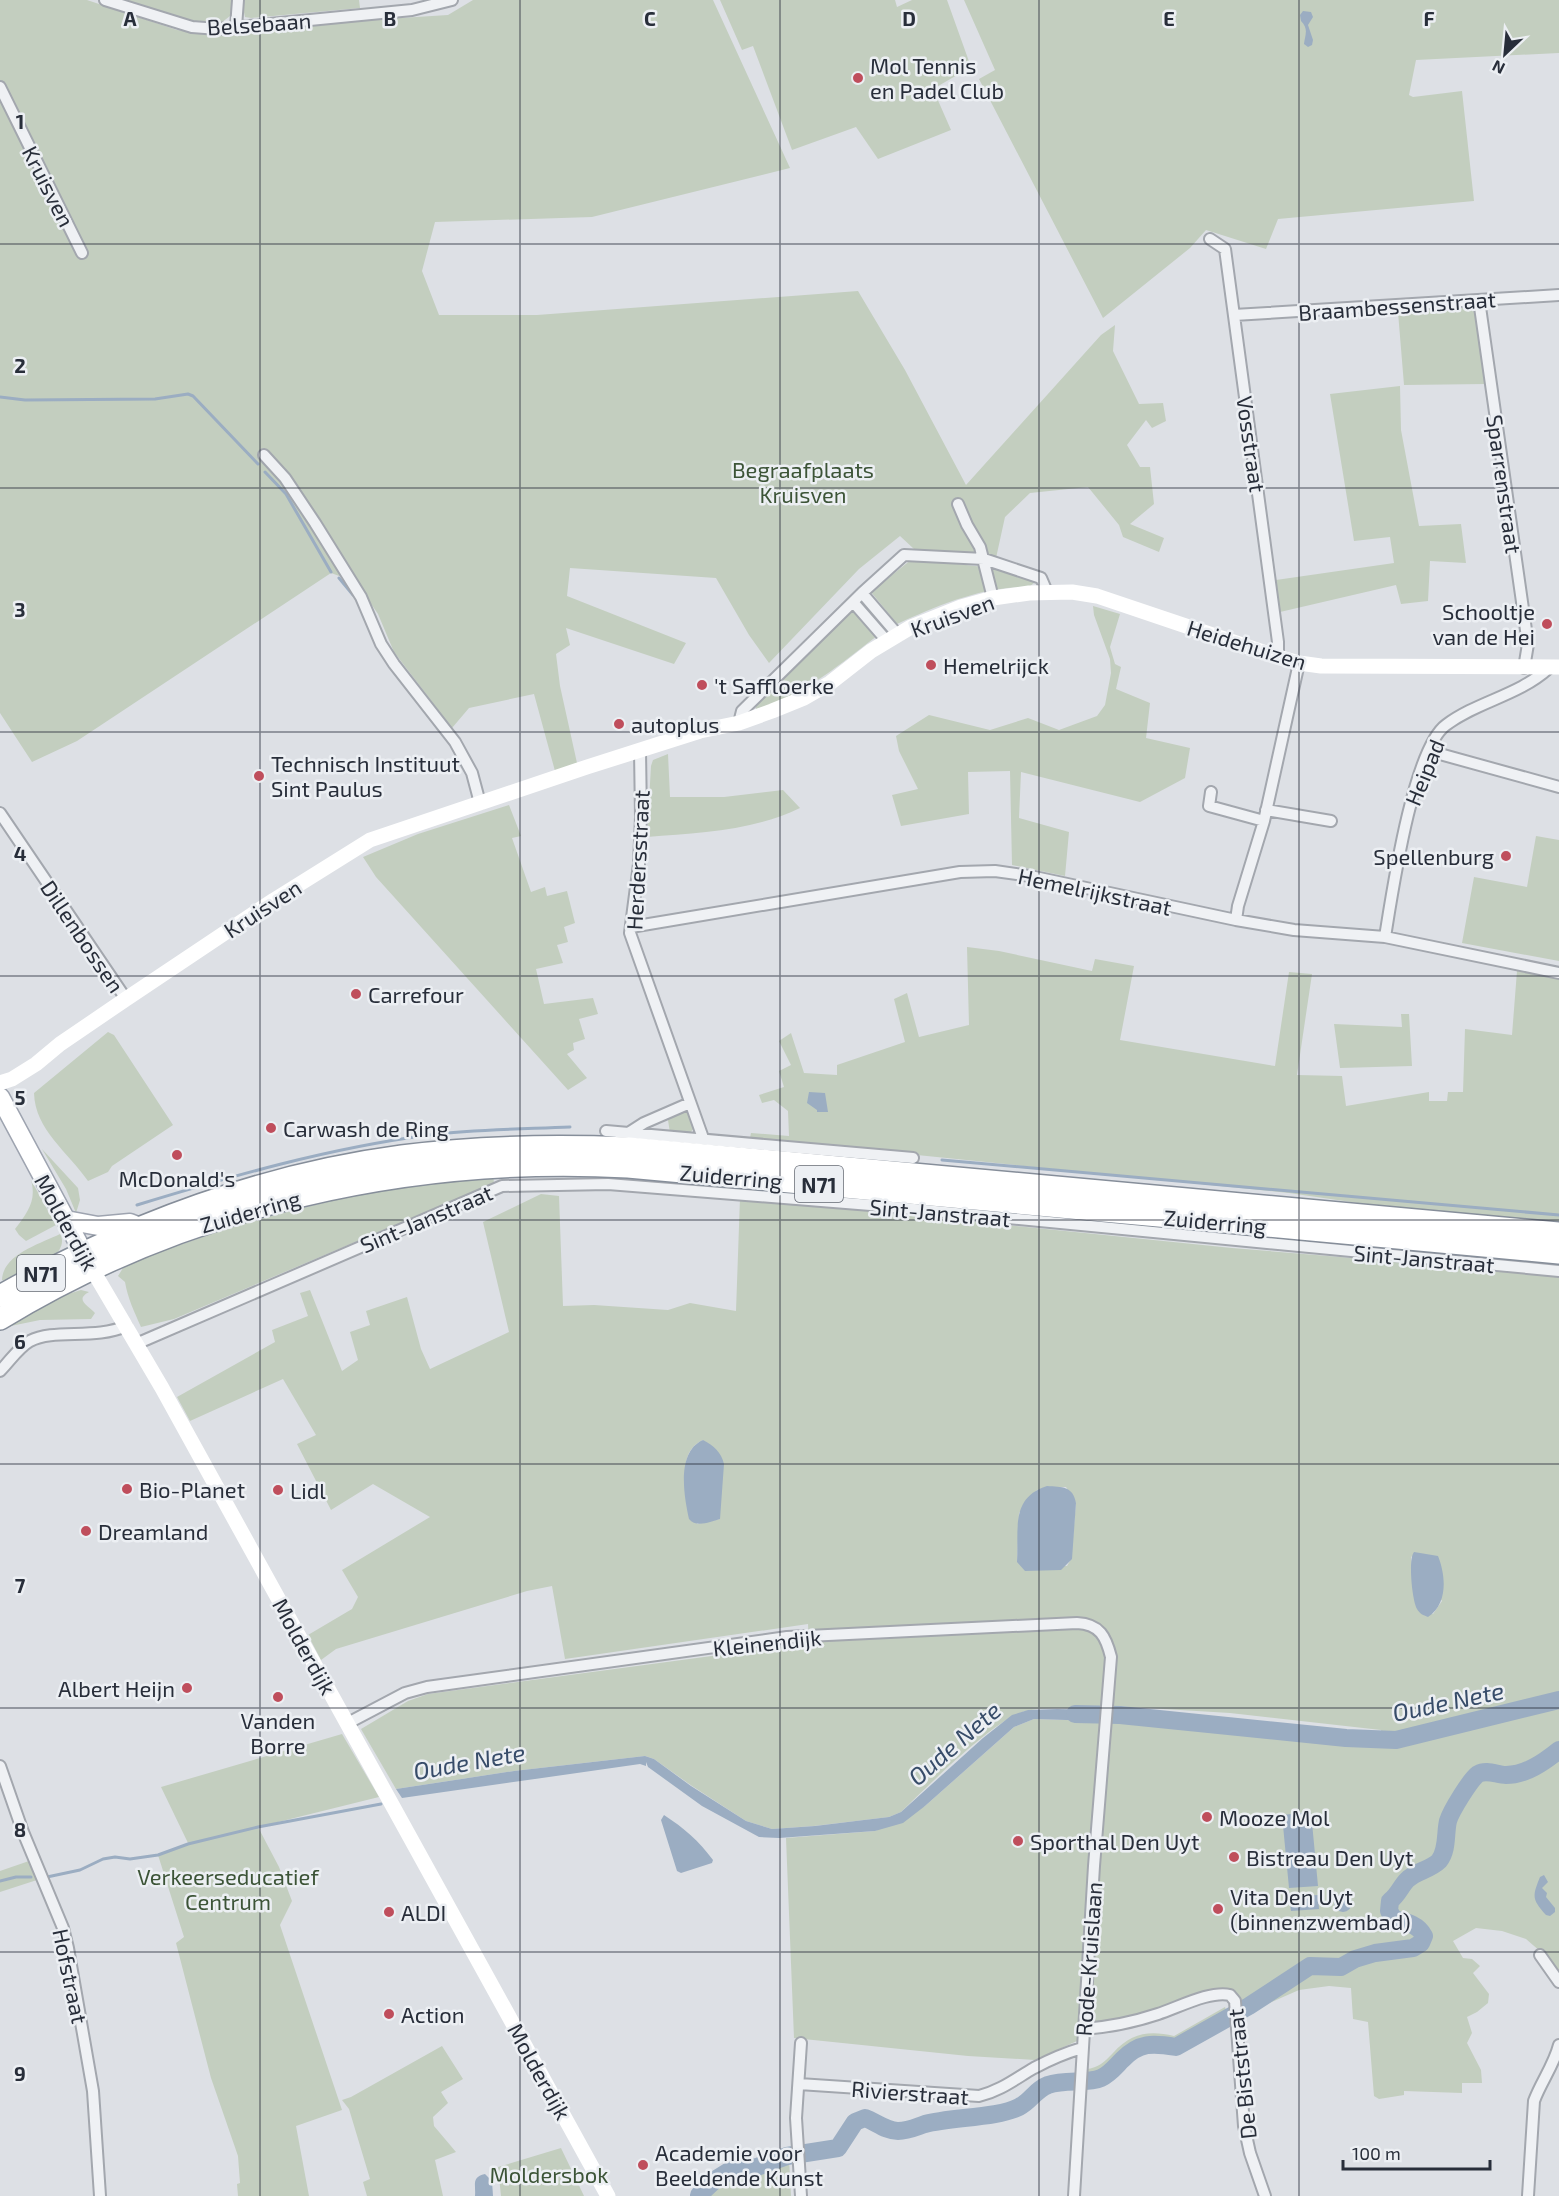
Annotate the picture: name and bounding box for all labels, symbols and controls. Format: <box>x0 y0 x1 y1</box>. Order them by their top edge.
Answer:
text: A <box>123 6 137 30</box>
street label: Belsebaan <box>206 6 312 40</box>
text: B <box>384 6 396 30</box>
text: C <box>644 6 656 30</box>
text: D <box>902 6 916 30</box>
text: E <box>1163 6 1175 30</box>
text: F <box>1423 6 1435 30</box>
north arrow <box>1475 24 1535 84</box>
place label: Mol Tennis en Padel Club <box>870 52 1004 103</box>
text: N <box>1489 57 1508 79</box>
marker: Mol Tennis en Padel Club <box>851 71 865 85</box>
text: 1 <box>16 109 24 133</box>
street label: Kruisven <box>18 141 80 231</box>
street label: Braambessenstraat <box>1297 285 1497 325</box>
text: 2 <box>14 353 26 377</box>
street label: Vosstraat <box>1232 394 1272 494</box>
street label: Sparrenstraat <box>1482 413 1528 555</box>
park label: Begraafplaats Kruisven <box>732 456 874 507</box>
street label: Kruisven <box>907 588 997 642</box>
text: 3 <box>14 597 26 621</box>
place label: Schooltje van de Hei <box>1432 598 1535 649</box>
street label: Heidehuizen <box>1184 614 1310 674</box>
marker: Schooltje van de Hei <box>1540 617 1554 631</box>
place label: Hemelrijck <box>943 652 1049 679</box>
marker: Hemelrijck <box>924 658 938 672</box>
place label: 't Saffloerke <box>714 672 834 698</box>
marker: 't Saffloerke <box>695 678 709 692</box>
place label: autoplus <box>631 711 720 737</box>
marker: autoplus <box>612 717 626 731</box>
street label: Heipad <box>1399 735 1449 809</box>
place label: Technisch Instituut Sint Paulus <box>271 750 460 801</box>
marker: Technisch Instituut Sint Paulus <box>252 769 266 783</box>
street label: Herdersstraat <box>620 789 654 931</box>
text: 4 <box>14 841 27 865</box>
place label: Spellenburg <box>1373 843 1494 869</box>
marker: Spellenburg <box>1499 849 1513 863</box>
street label: Hemelrijkstraat <box>1016 862 1174 921</box>
street label: Kruisven <box>218 873 306 943</box>
street label: Dillenbossen <box>36 875 130 997</box>
place label: Carrefour <box>368 981 464 1007</box>
marker: Carrefour <box>349 987 363 1001</box>
text: 5 <box>14 1085 26 1109</box>
place label: Carwash de Ring <box>283 1115 449 1141</box>
marker: Carwash de Ring <box>264 1121 278 1135</box>
marker: McDonald's <box>170 1148 184 1162</box>
street label: Zuiderring <box>679 1159 783 1193</box>
place label: McDonald's <box>119 1165 235 1191</box>
road number: N71 <box>795 1166 843 1202</box>
street label: Molderdijk <box>29 1169 104 1275</box>
street label: Sint-Janstraat <box>356 1178 496 1258</box>
street label: Zuiderring <box>197 1184 303 1238</box>
street label: Sint-Janstraat <box>869 1193 1011 1231</box>
street label: Zuiderring <box>1163 1204 1267 1238</box>
street label: Sint-Janstraat <box>1353 1239 1495 1277</box>
road number: N71 <box>17 1255 65 1291</box>
text: 6 <box>14 1329 26 1353</box>
place label: Bio-Planet <box>139 1476 245 1502</box>
place label: Lidl <box>290 1477 326 1503</box>
marker: Bio-Planet <box>120 1482 134 1496</box>
marker: Lidl <box>271 1483 285 1497</box>
place label: Dreamland <box>98 1518 208 1544</box>
marker: Dreamland <box>79 1524 93 1538</box>
text: 7 <box>15 1573 26 1597</box>
street label: Molderdijk <box>267 1593 342 1699</box>
street label: Kleinendijk <box>711 1623 823 1662</box>
place label: Albert Heijn <box>58 1675 175 1702</box>
water label: Oude Nete <box>1390 1675 1507 1727</box>
marker: Albert Heijn <box>180 1681 194 1695</box>
marker: Vanden Borre <box>271 1690 285 1704</box>
water label: Oude Nete <box>902 1695 1006 1791</box>
place label: Vanden Borre <box>241 1707 315 1758</box>
water label: Oude Nete <box>411 1737 527 1785</box>
place label: Mooze Mol <box>1219 1804 1330 1830</box>
marker: Mooze Mol <box>1200 1810 1214 1824</box>
text: 8 <box>14 1817 26 1841</box>
place label: Sporthal Den Uyt <box>1030 1828 1199 1854</box>
marker: Sporthal Den Uyt <box>1011 1834 1025 1848</box>
place label: Bistreau Den Uyt <box>1246 1844 1413 1870</box>
marker: Bistreau Den Uyt <box>1227 1850 1241 1864</box>
park label: Verkeerseducatief Centrum <box>137 1863 319 1914</box>
street label: Rode-Kruislaan <box>1070 1881 1106 2037</box>
place label: Vita Den Uyt (binnenzwembad) <box>1230 1883 1411 1934</box>
place label: ALDI <box>401 1899 446 1925</box>
marker: Vita Den Uyt (binnenzwembad) <box>1211 1902 1225 1916</box>
marker: ALDI <box>382 1905 396 1919</box>
street label: Hofstraat <box>48 1926 94 2026</box>
place label: Action <box>401 2001 465 2027</box>
marker: Action <box>382 2007 396 2021</box>
street label: De Biststraat <box>1221 2008 1261 2140</box>
street label: Molderdijk <box>502 2018 577 2124</box>
text: 9 <box>14 2061 26 2085</box>
street label: Rivierstraat <box>850 2075 970 2109</box>
scale bar <box>1343 2133 1490 2171</box>
place label: Academie voor Beeldende Kunst <box>655 2139 823 2190</box>
text: 100 m <box>1352 2142 1401 2164</box>
marker: Academie voor Beeldende Kunst <box>636 2158 650 2172</box>
park label: Moldersbok <box>490 2161 608 2187</box>

